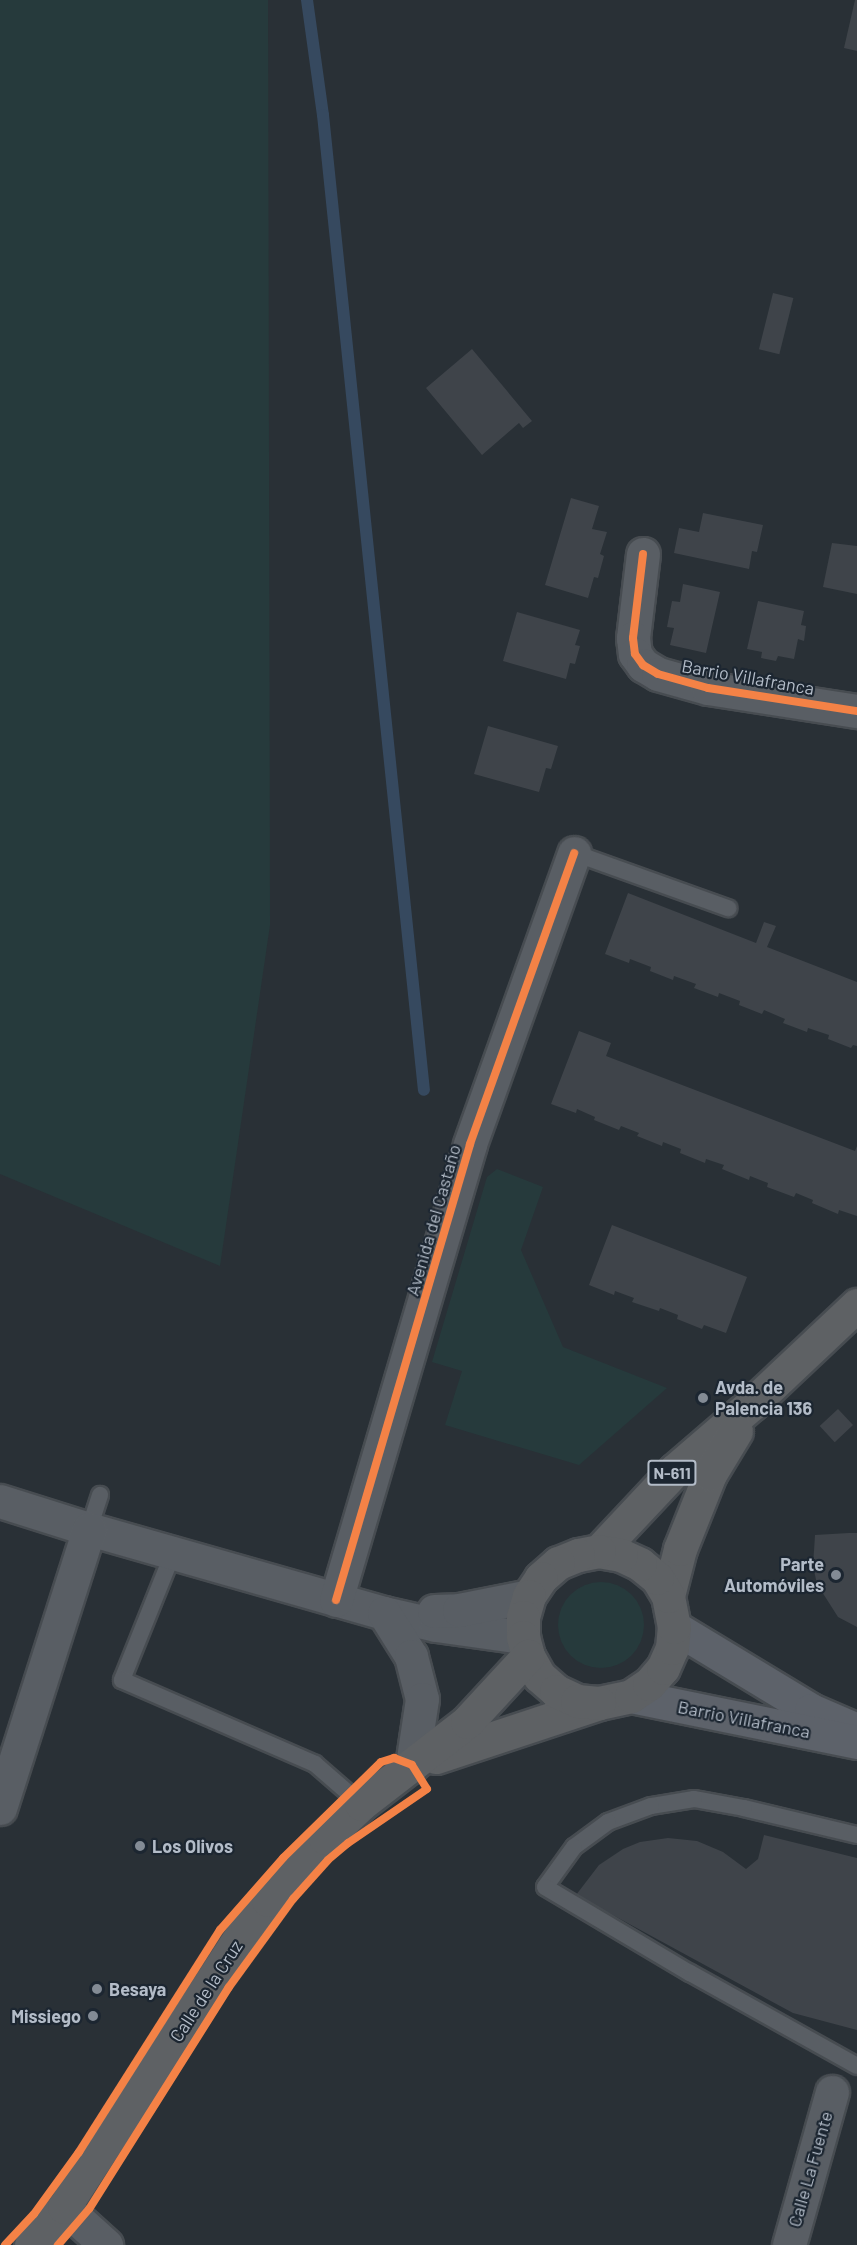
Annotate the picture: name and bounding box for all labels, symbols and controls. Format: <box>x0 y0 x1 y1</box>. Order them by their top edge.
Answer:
street label: Barrio Villafranca <box>680 655 816 699</box>
street label: Avenida del Castaño <box>401 1142 465 1298</box>
place label: Avda. de Palencia 136 <box>715 1377 812 1420</box>
marker: Avda. de Palencia 136 <box>696 1391 710 1405</box>
road number: N-611 <box>646 1460 698 1486</box>
place label: Parte Automóviles <box>724 1554 824 1596</box>
marker: Parte Automóviles <box>829 1568 843 1582</box>
street label: Barrio Villafranca <box>676 1696 812 1742</box>
place label: Los Olivos <box>152 1835 233 1857</box>
marker: Los Olivos <box>133 1839 147 1853</box>
street label: Calle de la Cruz <box>165 1936 247 2046</box>
place label: Besaya <box>109 1978 166 2000</box>
marker: Besaya <box>90 1982 104 1996</box>
place label: Missiego <box>11 2005 81 2027</box>
marker: Missiego <box>86 2009 100 2023</box>
street label: Calle La Fuente <box>783 2109 837 2229</box>

